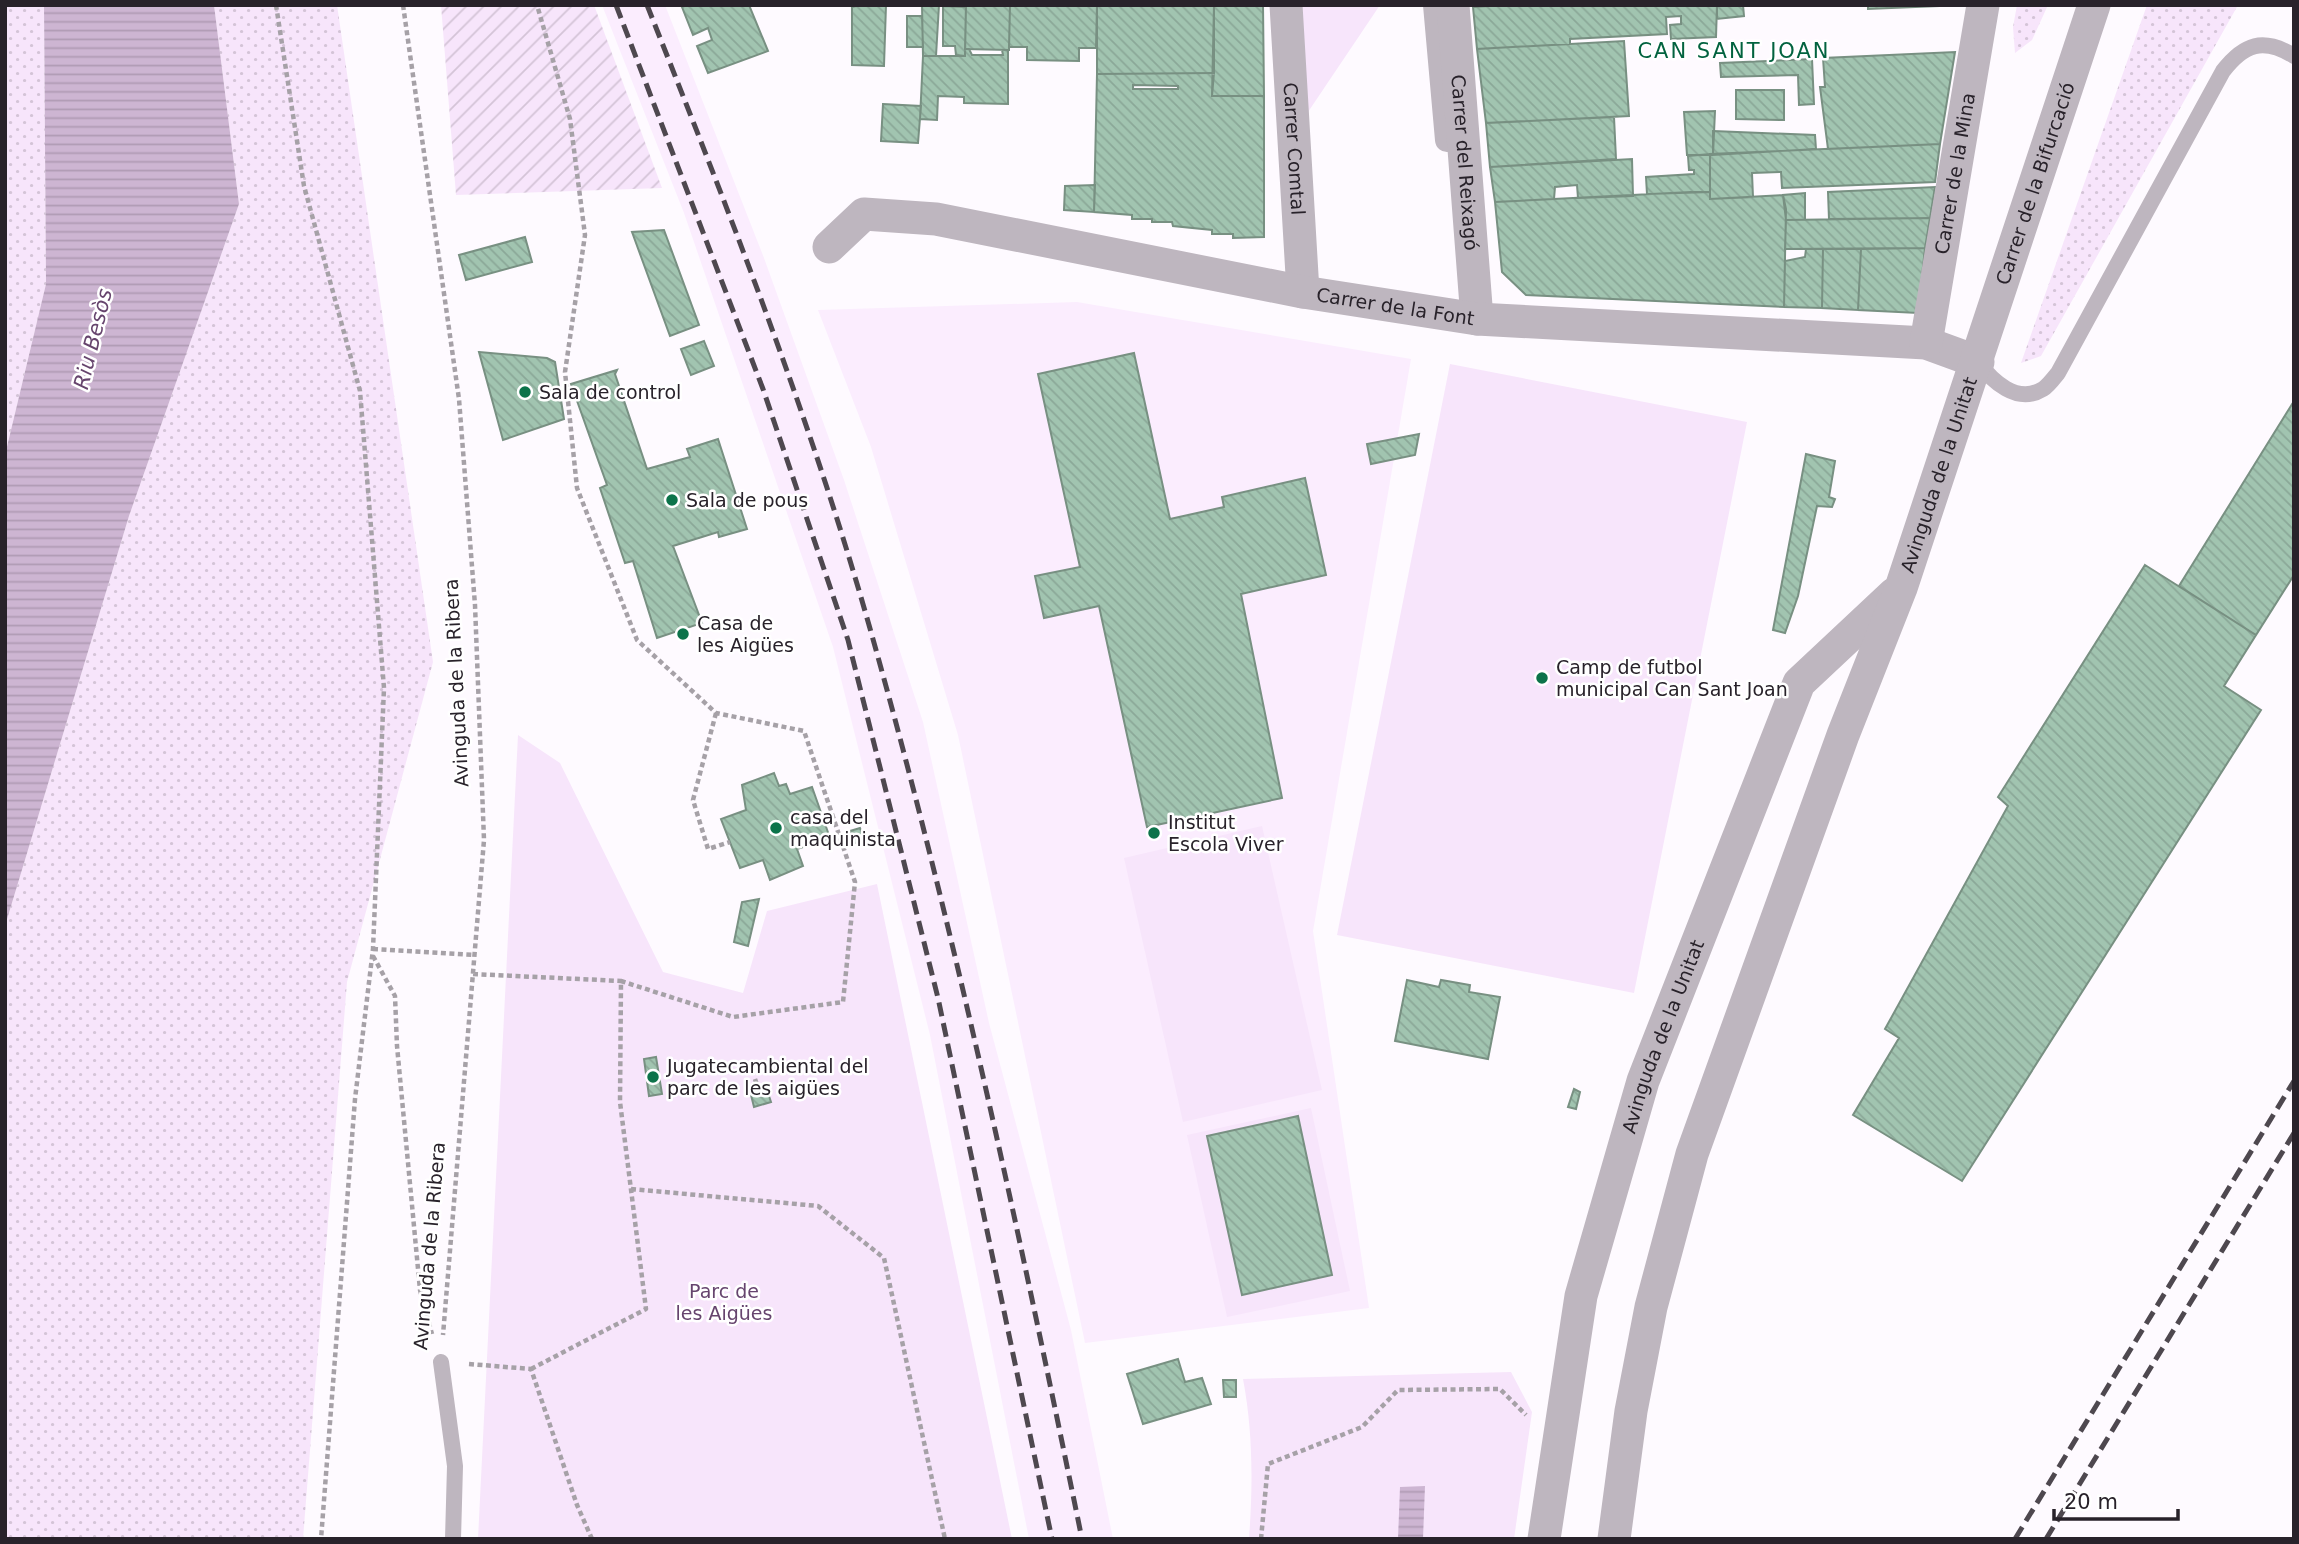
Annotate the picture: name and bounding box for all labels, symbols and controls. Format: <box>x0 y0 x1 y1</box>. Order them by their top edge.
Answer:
district label: CAN SANT JOAN <box>1637 39 1831 63</box>
street label: Carrer del Reixagó <box>1447 74 1483 251</box>
street label: Carrer de la Bifurcació <box>1991 79 2079 288</box>
street label: Carrer Comtal <box>1280 82 1309 216</box>
street label: Carrer de la Mina <box>1930 91 1979 256</box>
street label: Carrer de la Font <box>1315 283 1476 329</box>
water label: Riu Besòs <box>69 286 117 392</box>
street label: Avinguda de la Unitat <box>1896 374 1981 576</box>
place label: Sala de control <box>539 381 681 403</box>
marker: Sala de control <box>517 384 533 400</box>
place label: Sala de pous <box>686 489 808 511</box>
marker: Sala de pous <box>664 492 680 508</box>
street label: Avinguda de la Ribera <box>440 578 472 788</box>
place label: Casa de les Aigües <box>697 612 794 656</box>
marker: Casa de les Aigües <box>675 626 691 642</box>
place label: Camp de futbol municipal Can Sant Joan <box>1556 656 1788 700</box>
marker: Camp de futbol municipal Can Sant Joan <box>1534 670 1550 686</box>
place label: casa del maquinista <box>790 806 896 850</box>
place label: Institut Escola Viver <box>1168 811 1284 855</box>
marker: casa del maquinista <box>768 820 784 836</box>
marker: Institut Escola Viver <box>1146 825 1162 841</box>
street label: Avinguda de la Unitat <box>1617 936 1708 1136</box>
place label: Jugatecambiental del parc de les aigües <box>666 1055 869 1099</box>
marker: Jugatecambiental del parc de les aigües <box>645 1069 661 1085</box>
street label: Avinguda de la Ribera <box>409 1141 449 1351</box>
park label: Parc de les Aigües <box>676 1280 772 1324</box>
scale bar <box>2054 1478 2178 1522</box>
text: 20 m <box>2064 1490 2118 1514</box>

